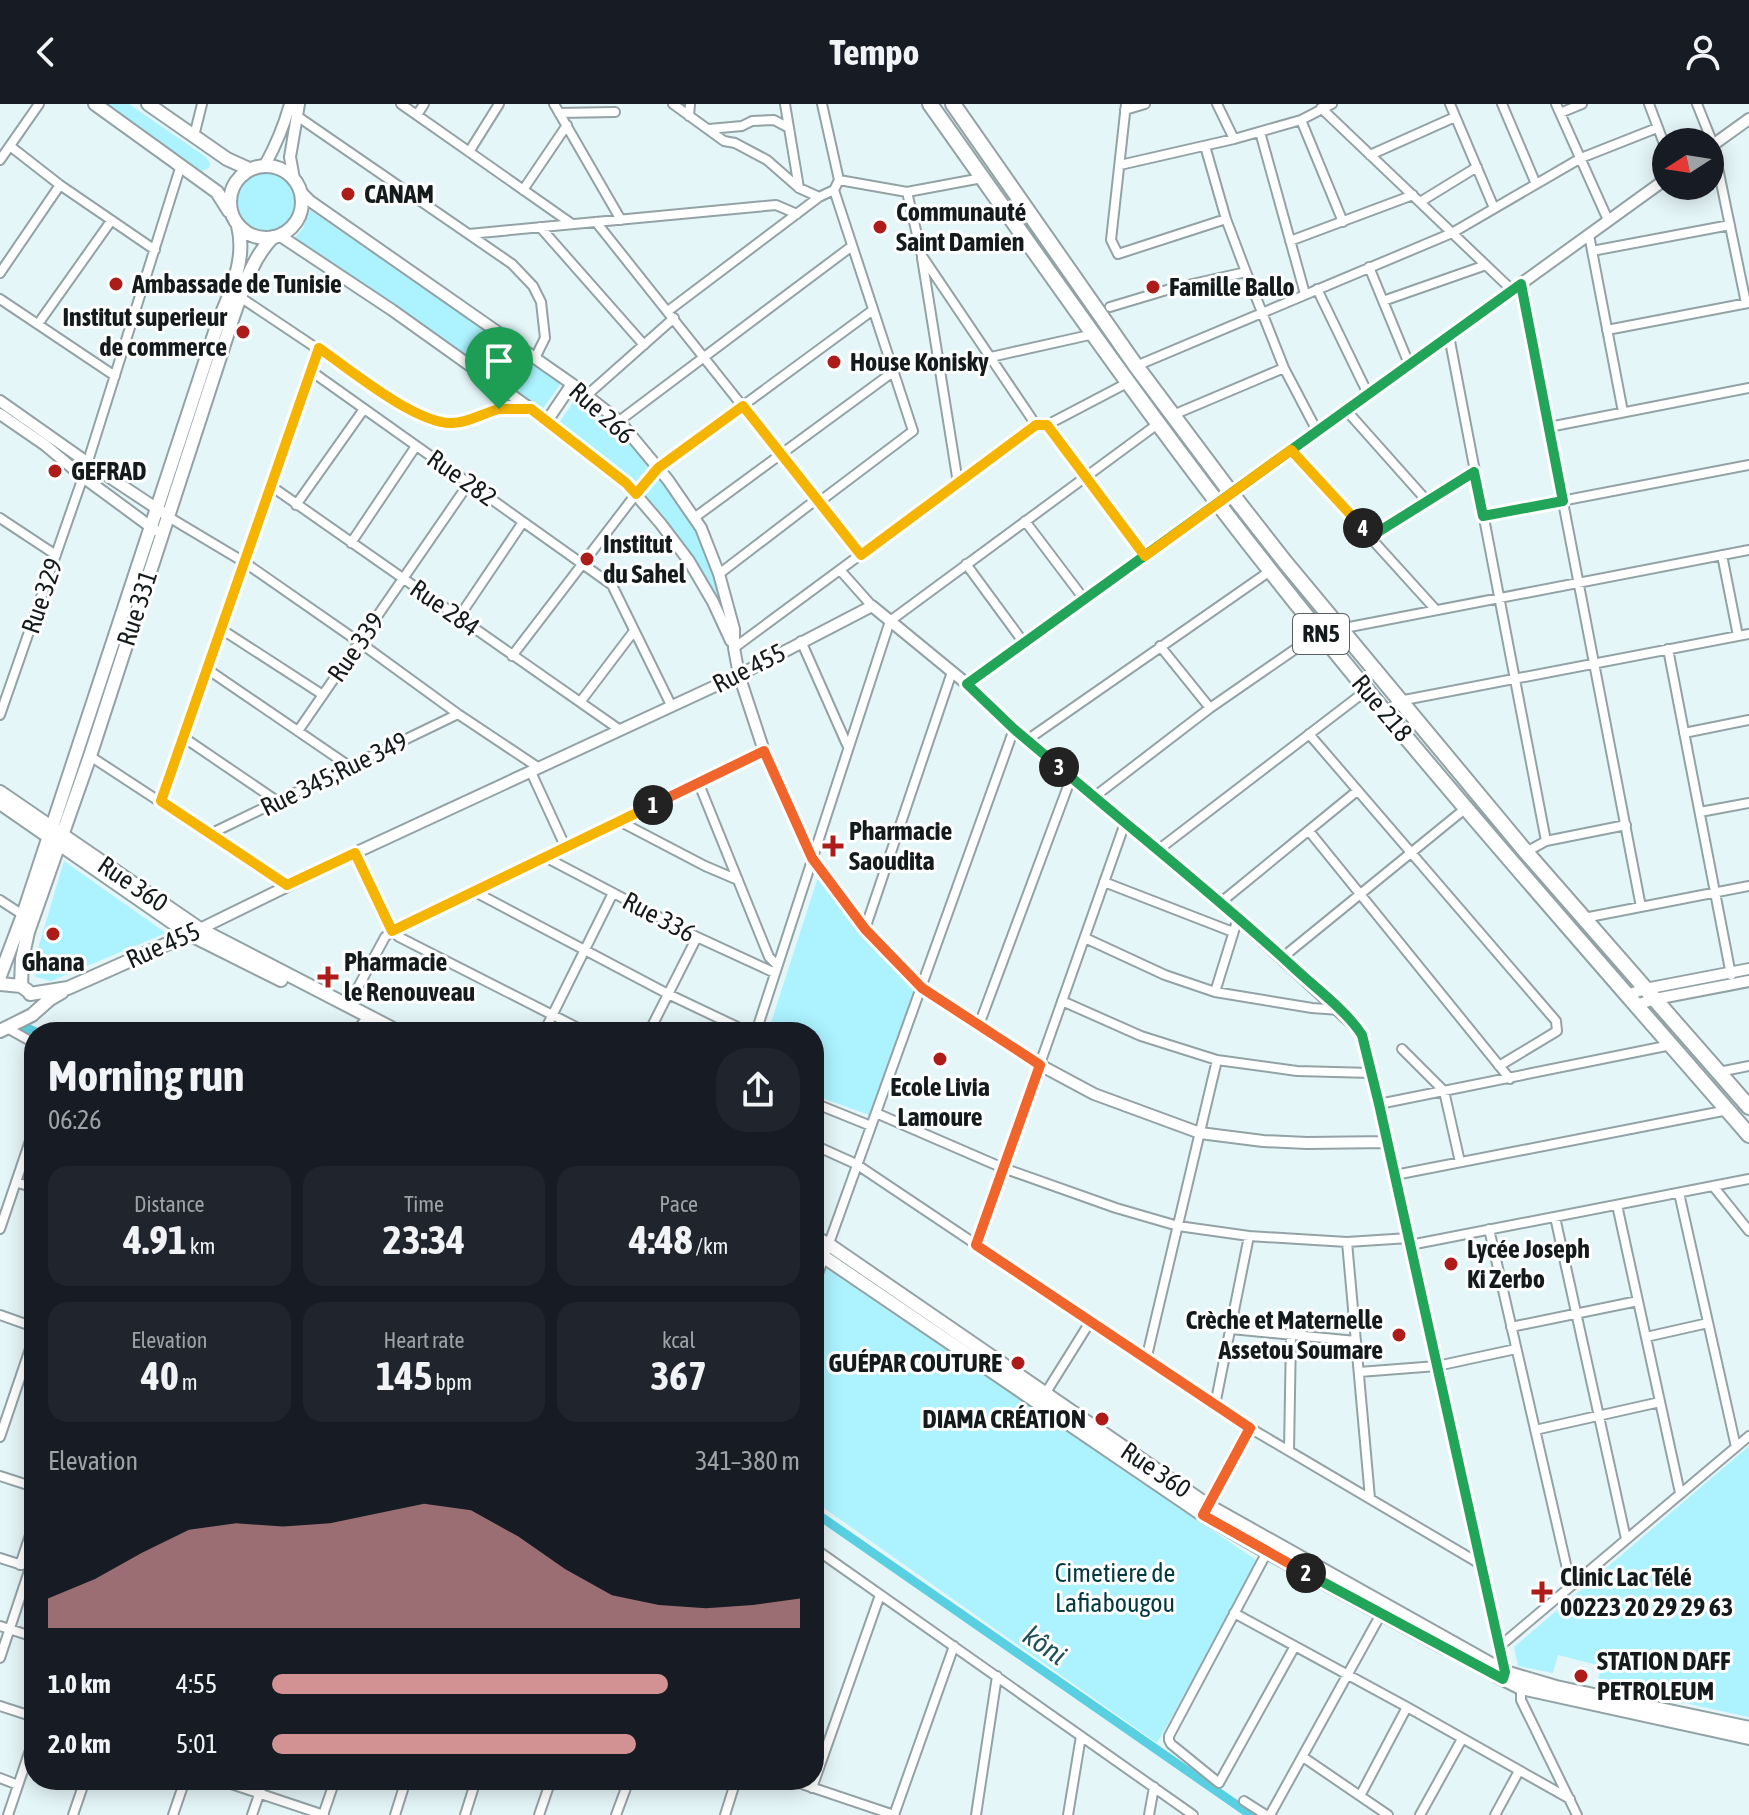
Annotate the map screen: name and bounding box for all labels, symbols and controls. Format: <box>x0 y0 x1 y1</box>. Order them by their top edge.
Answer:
icon: back <box>24 30 68 74</box>
icon: person <box>1681 30 1725 74</box>
text: Tempo <box>830 31 919 73</box>
north arrow <box>1652 128 1724 200</box>
map controls <box>1652 128 1724 200</box>
place label: CANAM <box>364 179 434 209</box>
marker: CANAM <box>339 185 357 203</box>
place label: Communauté Saint Damien <box>896 197 1026 257</box>
marker: Communauté Saint Damien <box>871 218 889 236</box>
place label: Ambassade de Tunisie <box>131 269 342 299</box>
place label: Famille Ballo <box>1169 272 1295 302</box>
marker: Ambassade de Tunisie <box>107 275 125 293</box>
marker: Famille Ballo <box>1144 278 1162 296</box>
place label: Institut superieur de commerce <box>62 302 228 362</box>
marker: Institut superieur de commerce <box>234 323 252 341</box>
pin <box>465 327 533 409</box>
icon: arrive <box>477 339 521 383</box>
place label: House Konisky <box>850 347 989 377</box>
marker: House Konisky <box>825 353 843 371</box>
street label: Rue 266 <box>563 376 641 450</box>
street label: Rue 282 <box>422 443 502 513</box>
place label: GEFRAD <box>71 456 147 486</box>
marker: GEFRAD <box>46 462 64 480</box>
pin: 4 <box>1343 508 1383 548</box>
text: 4 <box>1358 515 1368 541</box>
place label: Institut du Sahel <box>603 529 687 589</box>
marker: Institut du Sahel <box>578 550 596 568</box>
street label: Rue 329 <box>15 554 69 638</box>
street label: Rue 331 <box>111 566 163 650</box>
street label: Rue 284 <box>405 573 485 643</box>
street label: Rue 339 <box>321 607 391 687</box>
road number: RN5 <box>1293 614 1349 654</box>
street label: Rue 455 <box>708 637 790 699</box>
street label: Rue 218 <box>1346 669 1418 747</box>
street label: Rue 345;Rue 349 <box>256 725 412 823</box>
pin: 3 <box>1039 747 1079 787</box>
text: 3 <box>1054 754 1064 780</box>
pin: 1 <box>633 785 673 825</box>
text: 1 <box>648 792 658 818</box>
place label: Pharmacie Saoudita <box>849 816 953 876</box>
marker: Pharmacie Saoudita <box>824 837 842 855</box>
street label: Rue 360 <box>92 850 174 918</box>
street label: Rue 336 <box>618 886 700 948</box>
street label: Rue 455 <box>121 916 205 974</box>
marker: Ghana <box>44 925 62 943</box>
place label: Ghana <box>21 947 85 977</box>
place label: Pharmacie le Renouveau <box>344 947 475 1007</box>
marker: Pharmacie le Renouveau <box>319 968 337 986</box>
button: share <box>716 1048 800 1132</box>
text: Morning run <box>48 1050 244 1100</box>
marker: Ecole Livia Lamoure <box>931 1050 949 1068</box>
place label: Ecole Livia Lamoure <box>890 1072 990 1132</box>
text: 06:26 <box>48 1105 102 1135</box>
text: Distance <box>134 1191 205 1217</box>
text: Time <box>404 1191 444 1217</box>
text: Pace <box>659 1191 698 1217</box>
text: 4.91 <box>123 1217 187 1262</box>
text: 23:34 <box>383 1217 465 1262</box>
text: 4:48 <box>629 1217 692 1262</box>
text: km <box>187 1233 215 1259</box>
text: /km <box>692 1233 728 1259</box>
place label: Lycée Joseph Ki Zerbo <box>1467 1234 1590 1294</box>
marker: Lycée Joseph Ki Zerbo <box>1442 1255 1460 1273</box>
place label: Crèche et Maternelle Assetou Soumare <box>1186 1305 1383 1365</box>
marker: Crèche et Maternelle Assetou Soumare <box>1390 1326 1408 1344</box>
text: Elevation <box>131 1327 207 1353</box>
text: Heart rate <box>383 1327 465 1353</box>
text: kcal <box>662 1327 695 1353</box>
place label: GUÉPAR COUTURE <box>828 1348 1002 1378</box>
text: 40 <box>141 1353 179 1398</box>
text: 145 <box>376 1353 432 1398</box>
text: 367 <box>650 1353 707 1398</box>
marker: GUÉPAR COUTURE <box>1009 1354 1027 1372</box>
text: m <box>179 1369 198 1395</box>
text: bpm <box>432 1369 472 1395</box>
place label: DIAMA CRÉATION <box>922 1404 1086 1434</box>
marker: DIAMA CRÉATION <box>1093 1410 1111 1428</box>
street label: Rue 360 <box>1115 1436 1197 1504</box>
text: Elevation <box>48 1446 138 1476</box>
text: 341–380 m <box>695 1446 800 1476</box>
pin: 2 <box>1286 1553 1326 1593</box>
park label: Cimetiere de Lafiabougou <box>1055 1558 1175 1618</box>
text: 2 <box>1301 1560 1311 1586</box>
place label: Clinic Lac Télé 00223 20 29 29 63 <box>1560 1562 1733 1622</box>
marker: Clinic Lac Télé 00223 20 29 29 63 <box>1531 1581 1553 1603</box>
water label: kôni <box>1017 1619 1073 1671</box>
place label: STATION DAFF PETROLEUM <box>1597 1646 1731 1706</box>
marker: STATION DAFF PETROLEUM <box>1572 1667 1590 1685</box>
text: 1.0 km <box>48 1669 111 1699</box>
text: 4:55 <box>176 1669 217 1699</box>
text: 2.0 km <box>48 1729 111 1759</box>
text: 5:01 <box>176 1729 218 1759</box>

